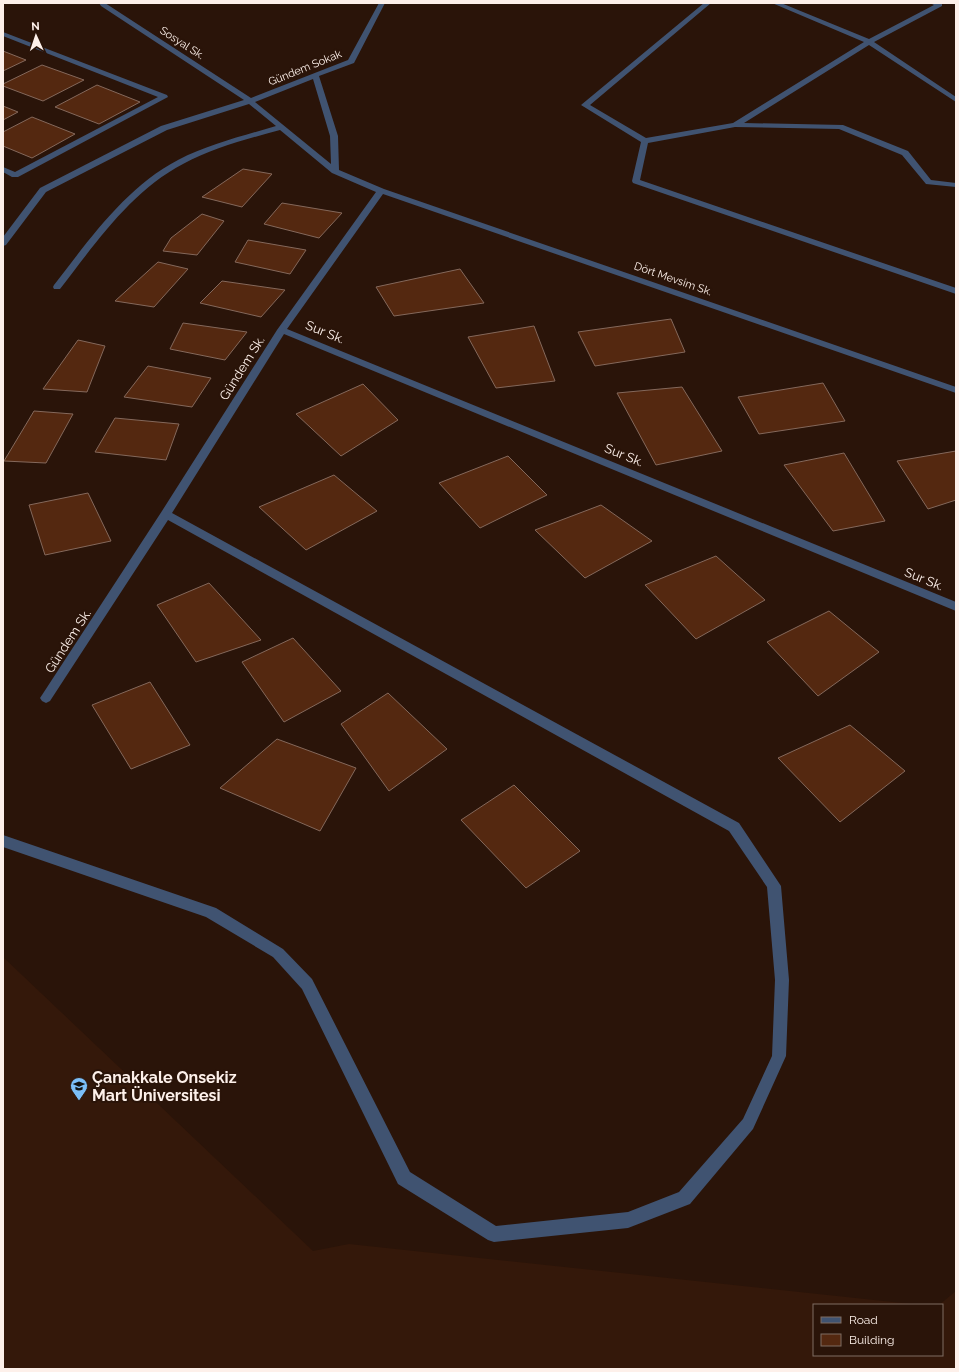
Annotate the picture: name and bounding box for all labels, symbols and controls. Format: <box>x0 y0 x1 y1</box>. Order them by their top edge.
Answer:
north arrow <box>16 16 56 56</box>
text: N <box>31 20 40 33</box>
street label: Sosyal Sk. <box>157 24 207 62</box>
street label: Gündem Sokak <box>266 47 344 89</box>
street label: Dört Mevsim Sk. <box>632 260 714 298</box>
street label: Sur Sk. <box>303 317 347 347</box>
street label: Gündem Sk. <box>216 333 268 403</box>
street label: Sur Sk. <box>602 440 646 470</box>
street label: Sur Sk. <box>902 564 946 594</box>
street label: Gündem Sk. <box>42 606 94 676</box>
place label: Çanakkale Onsekiz Mart Üniversitesi <box>92 1068 237 1105</box>
school or university icon: Çanakkale Onsekiz Mart Üniversitesi <box>69 1076 89 1101</box>
legend <box>813 1304 943 1356</box>
text: Road <box>849 1313 878 1327</box>
text: Building <box>849 1333 895 1347</box>

